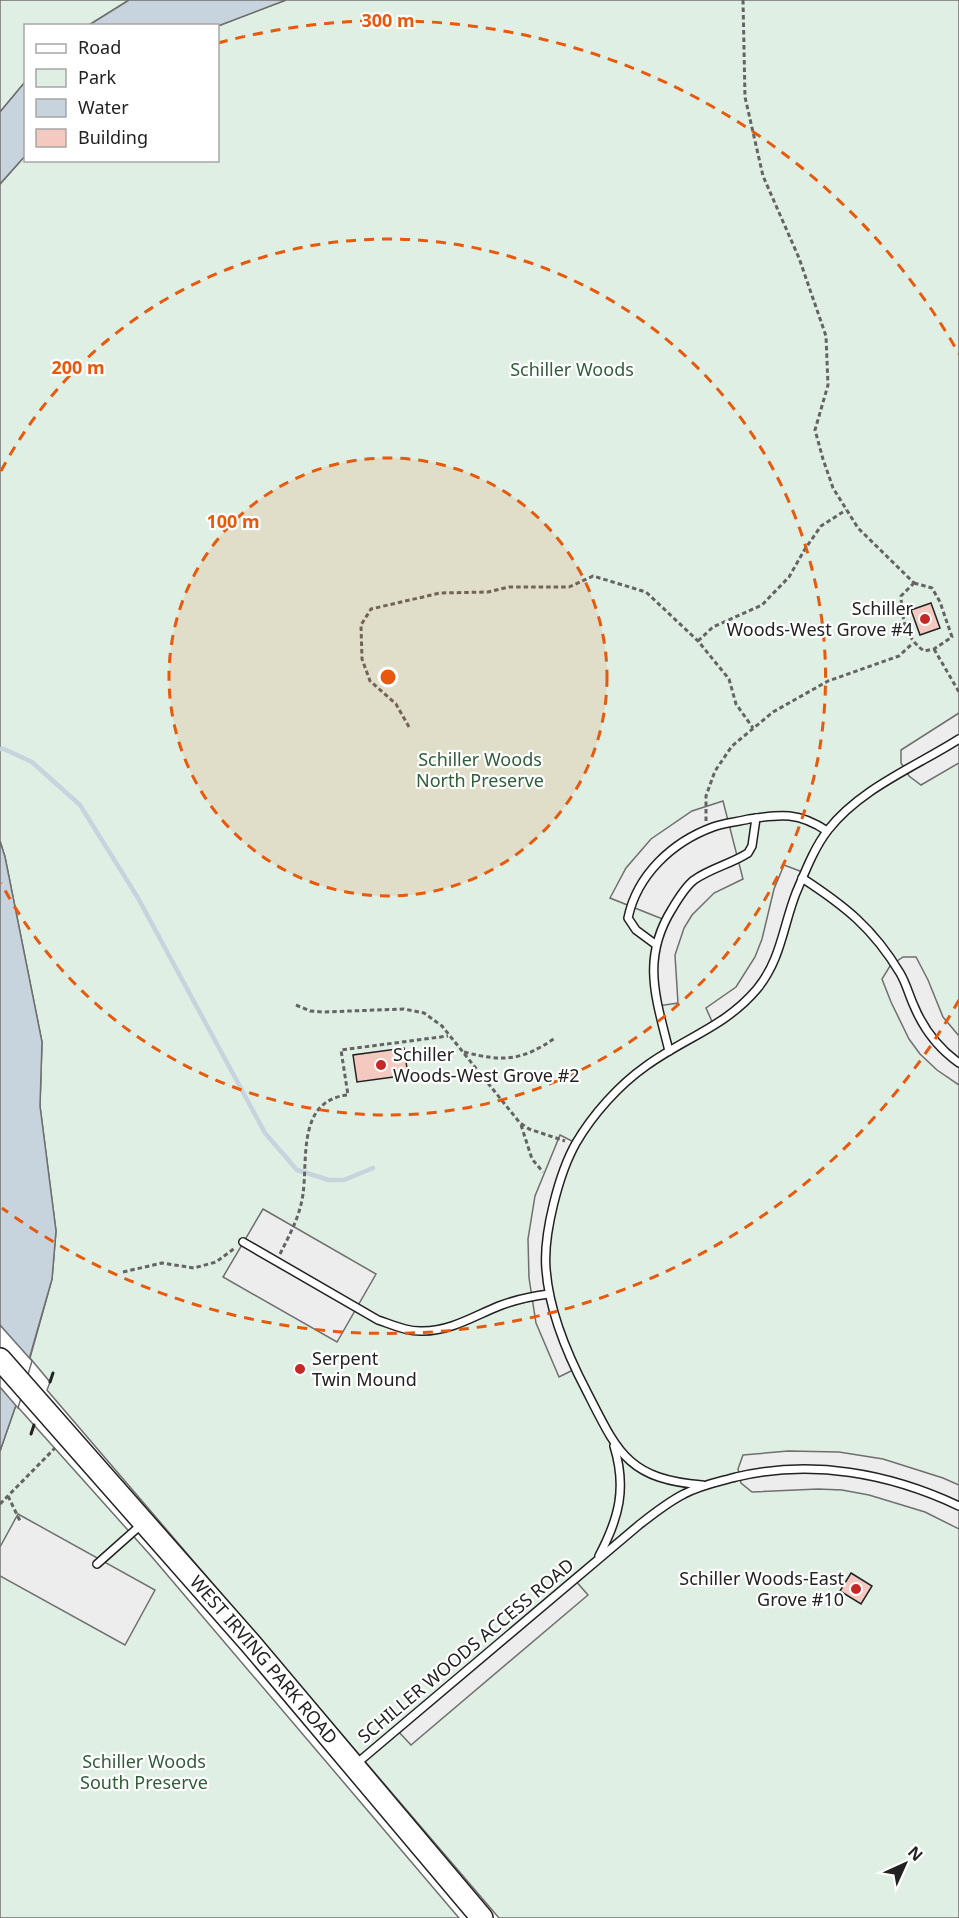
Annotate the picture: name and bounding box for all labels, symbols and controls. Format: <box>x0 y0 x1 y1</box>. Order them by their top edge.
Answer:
text: 300 m <box>361 8 415 32</box>
legend <box>24 24 219 162</box>
text: Road <box>78 35 121 59</box>
text: Park <box>78 65 116 89</box>
text: Water <box>78 95 129 119</box>
text: Building <box>78 125 148 149</box>
text: 200 m <box>51 355 105 379</box>
park label: Schiller Woods <box>510 357 634 381</box>
text: 100 m <box>206 509 260 533</box>
place label: Schiller Woods-West Grove #4 <box>726 596 914 641</box>
marker: Schiller Woods-West Grove #4 <box>918 612 932 626</box>
centre of rings <box>378 667 398 687</box>
park label: Schiller Woods North Preserve <box>416 747 544 792</box>
place label: Schiller Woods-West Grove #2 <box>393 1042 580 1087</box>
marker: Schiller Woods-West Grove #2 <box>374 1058 388 1072</box>
place label: Serpent Twin Mound <box>312 1346 417 1391</box>
marker: Serpent Twin Mound <box>293 1362 307 1376</box>
street label: SCHILLER WOODS ACCESS ROAD <box>352 1553 579 1748</box>
place label: Schiller Woods-East Grove #10 <box>679 1566 845 1611</box>
street label: WEST IRVING PARK ROAD <box>185 1570 343 1749</box>
marker: Schiller Woods-East Grove #10 <box>849 1582 863 1596</box>
park label: Schiller Woods South Preserve <box>80 1749 208 1794</box>
north arrow <box>875 1834 935 1894</box>
text: N <box>903 1841 928 1866</box>

